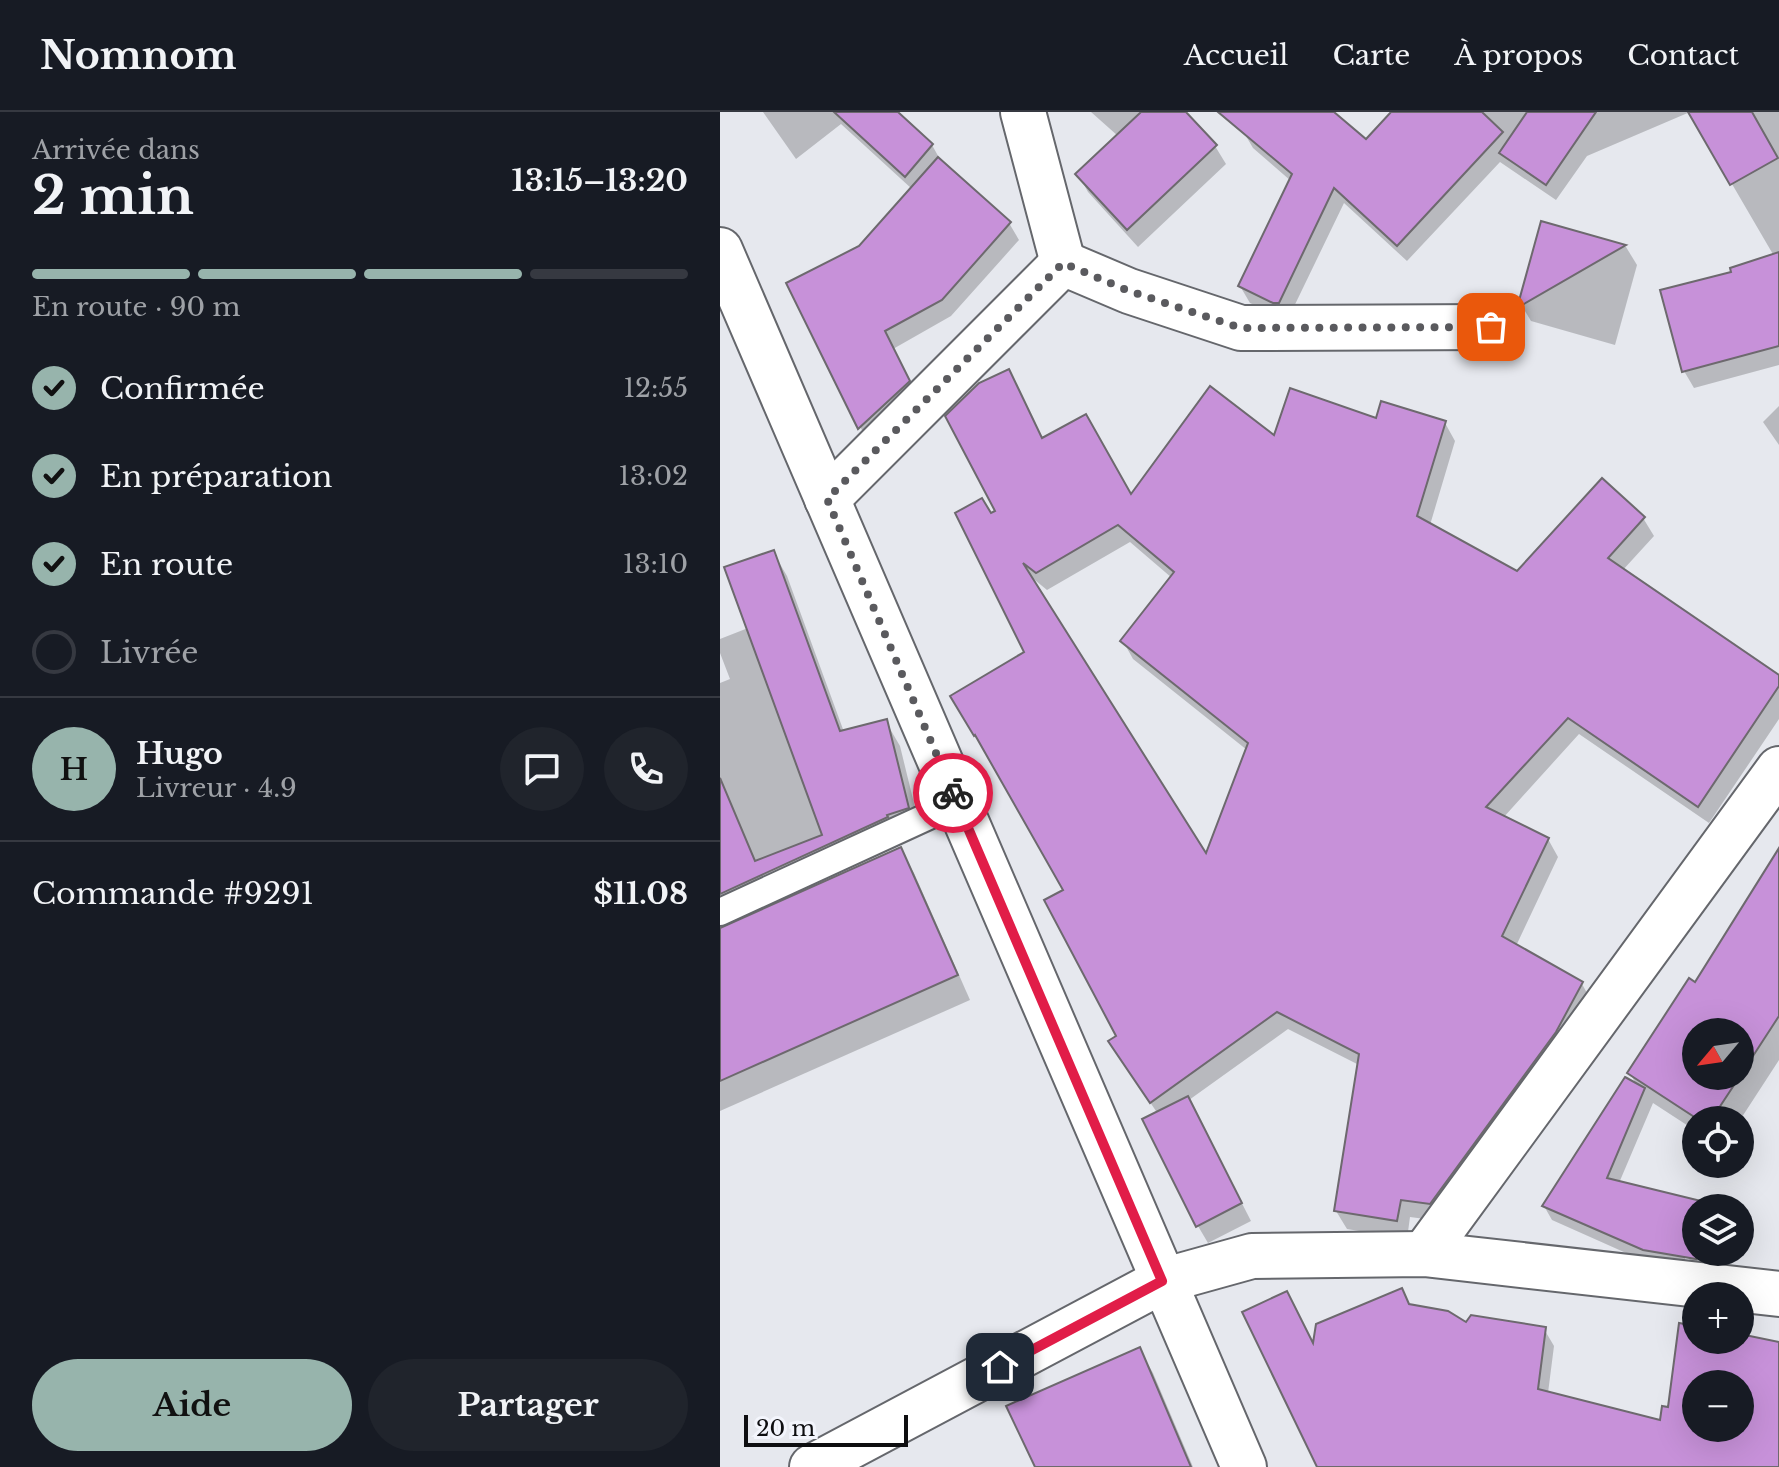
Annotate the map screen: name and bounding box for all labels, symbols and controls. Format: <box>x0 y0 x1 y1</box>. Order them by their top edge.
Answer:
text: Nomnom <box>40 32 237 79</box>
text: Accueil <box>1184 38 1288 73</box>
text: Carte <box>1332 38 1410 73</box>
text: À propos <box>1454 38 1583 73</box>
text: Contact <box>1627 38 1739 73</box>
text: Arrivée dans <box>32 134 200 166</box>
text: 13:15–13:20 <box>512 162 688 199</box>
text: 2 min <box>32 164 194 228</box>
text: En route · 90 m <box>32 291 241 323</box>
pin <box>1457 293 1525 361</box>
icon: bag <box>1469 305 1513 349</box>
icon: check <box>32 366 76 410</box>
text: Confirmée <box>100 370 265 407</box>
text: 12:55 <box>623 372 688 404</box>
icon: check <box>32 454 76 498</box>
text: En préparation <box>100 458 332 495</box>
text: 13:02 <box>618 460 688 492</box>
icon: check <box>32 542 76 586</box>
text: En route <box>100 546 233 583</box>
text: 13:10 <box>623 548 688 580</box>
text: Livrée <box>100 634 199 671</box>
button: chat <box>500 727 584 811</box>
button: phone <box>604 727 688 811</box>
text: Hugo <box>136 735 223 772</box>
text: H <box>60 751 88 788</box>
courier <box>913 753 993 833</box>
icon: bike <box>931 771 975 815</box>
text: Livreur · 4.9 <box>136 772 297 804</box>
text: Commande #9291 <box>32 875 314 912</box>
text: $11.08 <box>594 875 688 912</box>
north arrow <box>1682 1018 1754 1090</box>
map controls <box>1682 1018 1754 1442</box>
button: locate <box>1682 1106 1754 1178</box>
button: layers <box>1682 1194 1754 1266</box>
button: + <box>1682 1282 1754 1354</box>
pin <box>966 1333 1034 1401</box>
icon: home <box>978 1345 1022 1389</box>
button: Aide <box>32 1359 352 1451</box>
button: Partager <box>368 1359 688 1451</box>
button: − <box>1682 1370 1754 1442</box>
scale bar <box>744 1411 908 1447</box>
text: 20 m <box>756 1415 815 1442</box>

